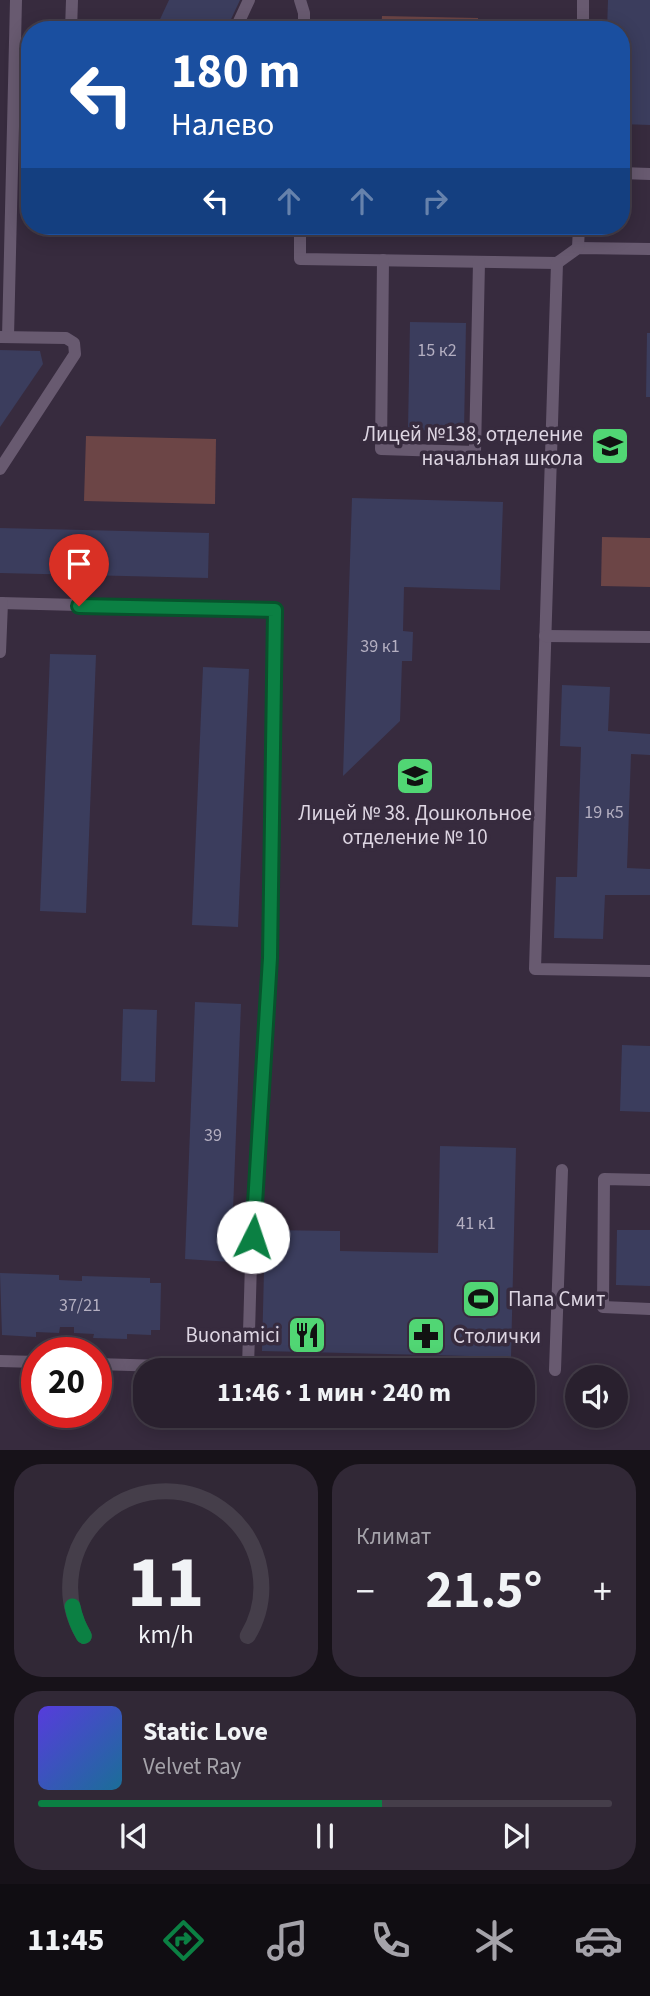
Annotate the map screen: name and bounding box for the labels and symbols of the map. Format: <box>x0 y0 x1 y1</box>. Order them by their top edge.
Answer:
house number: 15 к2 <box>417 338 457 363</box>
place label: Лицей №138, отделение начальная школа <box>363 419 583 473</box>
school or university icon: Лицей №138, отделение начальная школа <box>589 425 631 467</box>
pin <box>49 534 109 606</box>
house number: 39 к1 <box>360 634 400 659</box>
school or university icon: Лицей № 38. Дошкольное отделение № 10 <box>394 755 436 797</box>
place label: Лицей № 38. Дошкольное отделение № 10 <box>298 798 532 852</box>
house number: 19 к5 <box>584 800 624 825</box>
house number: 39 <box>204 1123 222 1148</box>
position arrow <box>216 1200 290 1274</box>
house number: 41 к1 <box>456 1211 496 1236</box>
sports icon: Папа Смит <box>460 1278 502 1320</box>
place label: Папа Смит <box>508 1284 606 1314</box>
house number: 37/21 <box>59 1293 101 1318</box>
restaurant icon: Buonamici <box>286 1314 328 1356</box>
pharmacy icon: Столички <box>405 1315 447 1357</box>
place label: Buonamici <box>185 1320 280 1350</box>
place label: Столички <box>453 1321 541 1351</box>
speed limit sign: 20 <box>21 1337 112 1428</box>

